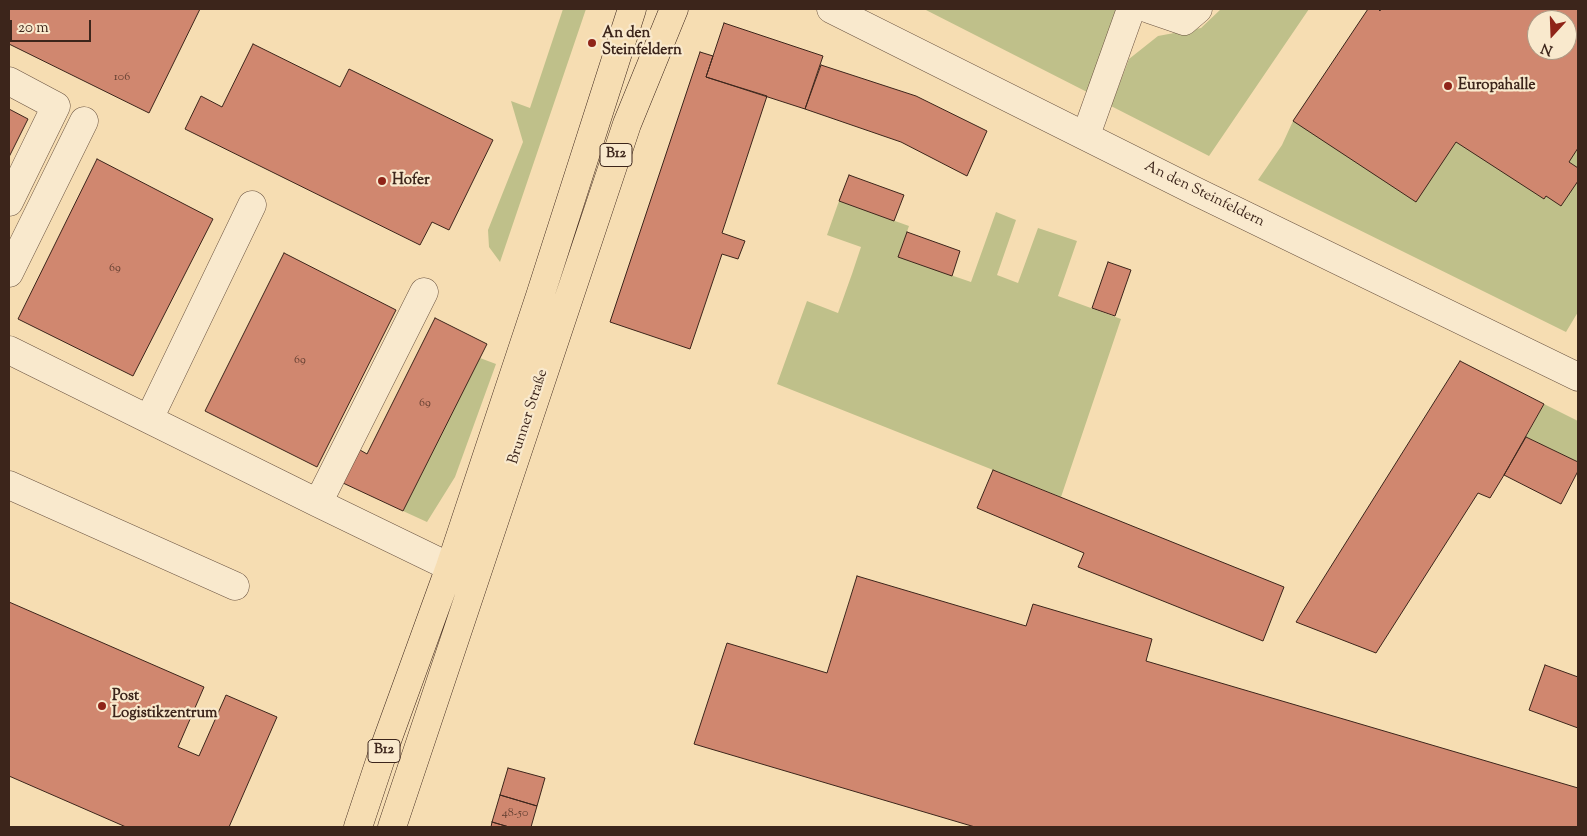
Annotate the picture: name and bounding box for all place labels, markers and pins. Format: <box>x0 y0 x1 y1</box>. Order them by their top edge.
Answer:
place label: An den Steinfeldern <box>602 25 682 60</box>
marker: An den Steinfeldern <box>586 37 598 49</box>
place label: Europahalle <box>1458 77 1536 95</box>
marker: Europahalle <box>1442 80 1454 92</box>
place label: Hofer <box>392 172 430 190</box>
marker: Hofer <box>376 175 388 187</box>
place label: Post Logistikzentrum <box>112 688 217 723</box>
marker: Post Logistikzentrum <box>96 700 108 712</box>

